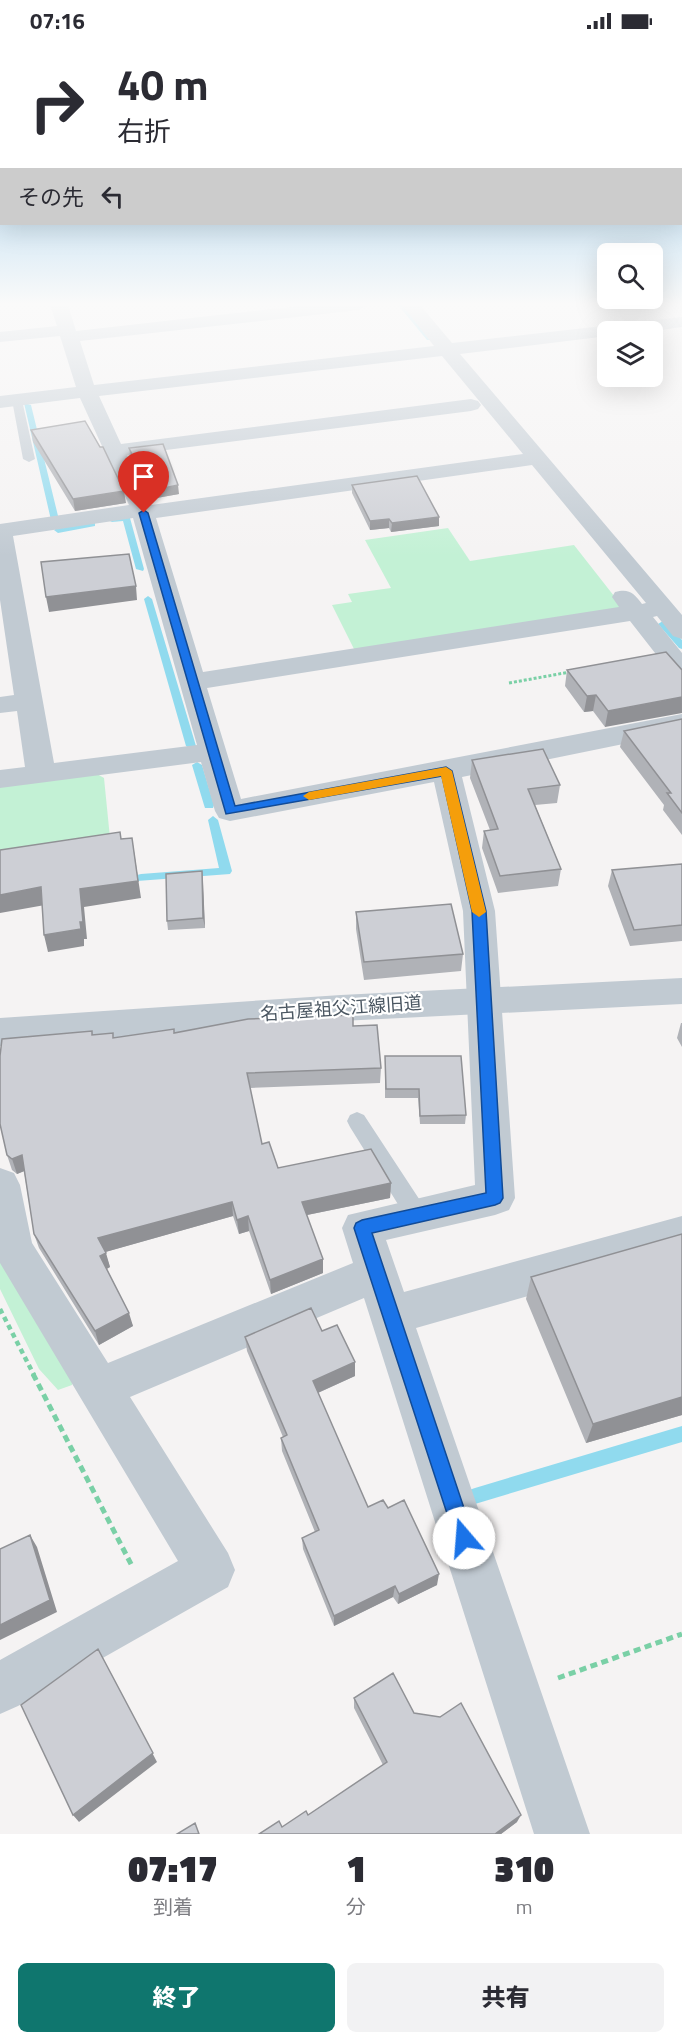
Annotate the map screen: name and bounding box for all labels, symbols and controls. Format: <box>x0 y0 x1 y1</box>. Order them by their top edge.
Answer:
text: 07:16 <box>30 4 85 38</box>
text: 40 m <box>117 52 209 116</box>
icon: right <box>18 66 96 144</box>
text: 右折 <box>117 110 171 151</box>
text: その先 <box>18 180 84 214</box>
icon: left <box>96 180 129 213</box>
map controls <box>597 243 663 387</box>
button: search <box>597 243 663 309</box>
button: layers <box>597 321 663 387</box>
pin <box>118 451 169 513</box>
icon: arrive <box>127 460 160 493</box>
street label: 名古屋祖父江線旧道 <box>259 989 423 1027</box>
position arrow <box>432 1506 496 1570</box>
text: 07:17 <box>128 1841 218 1896</box>
text: 1 <box>346 1841 366 1896</box>
text: 310 <box>494 1841 554 1896</box>
text: 到着 <box>153 1891 193 1922</box>
text: 分 <box>346 1891 366 1922</box>
text: m <box>516 1891 532 1922</box>
button: 終了 <box>18 1963 335 2032</box>
button: 共有 <box>347 1963 664 2032</box>

